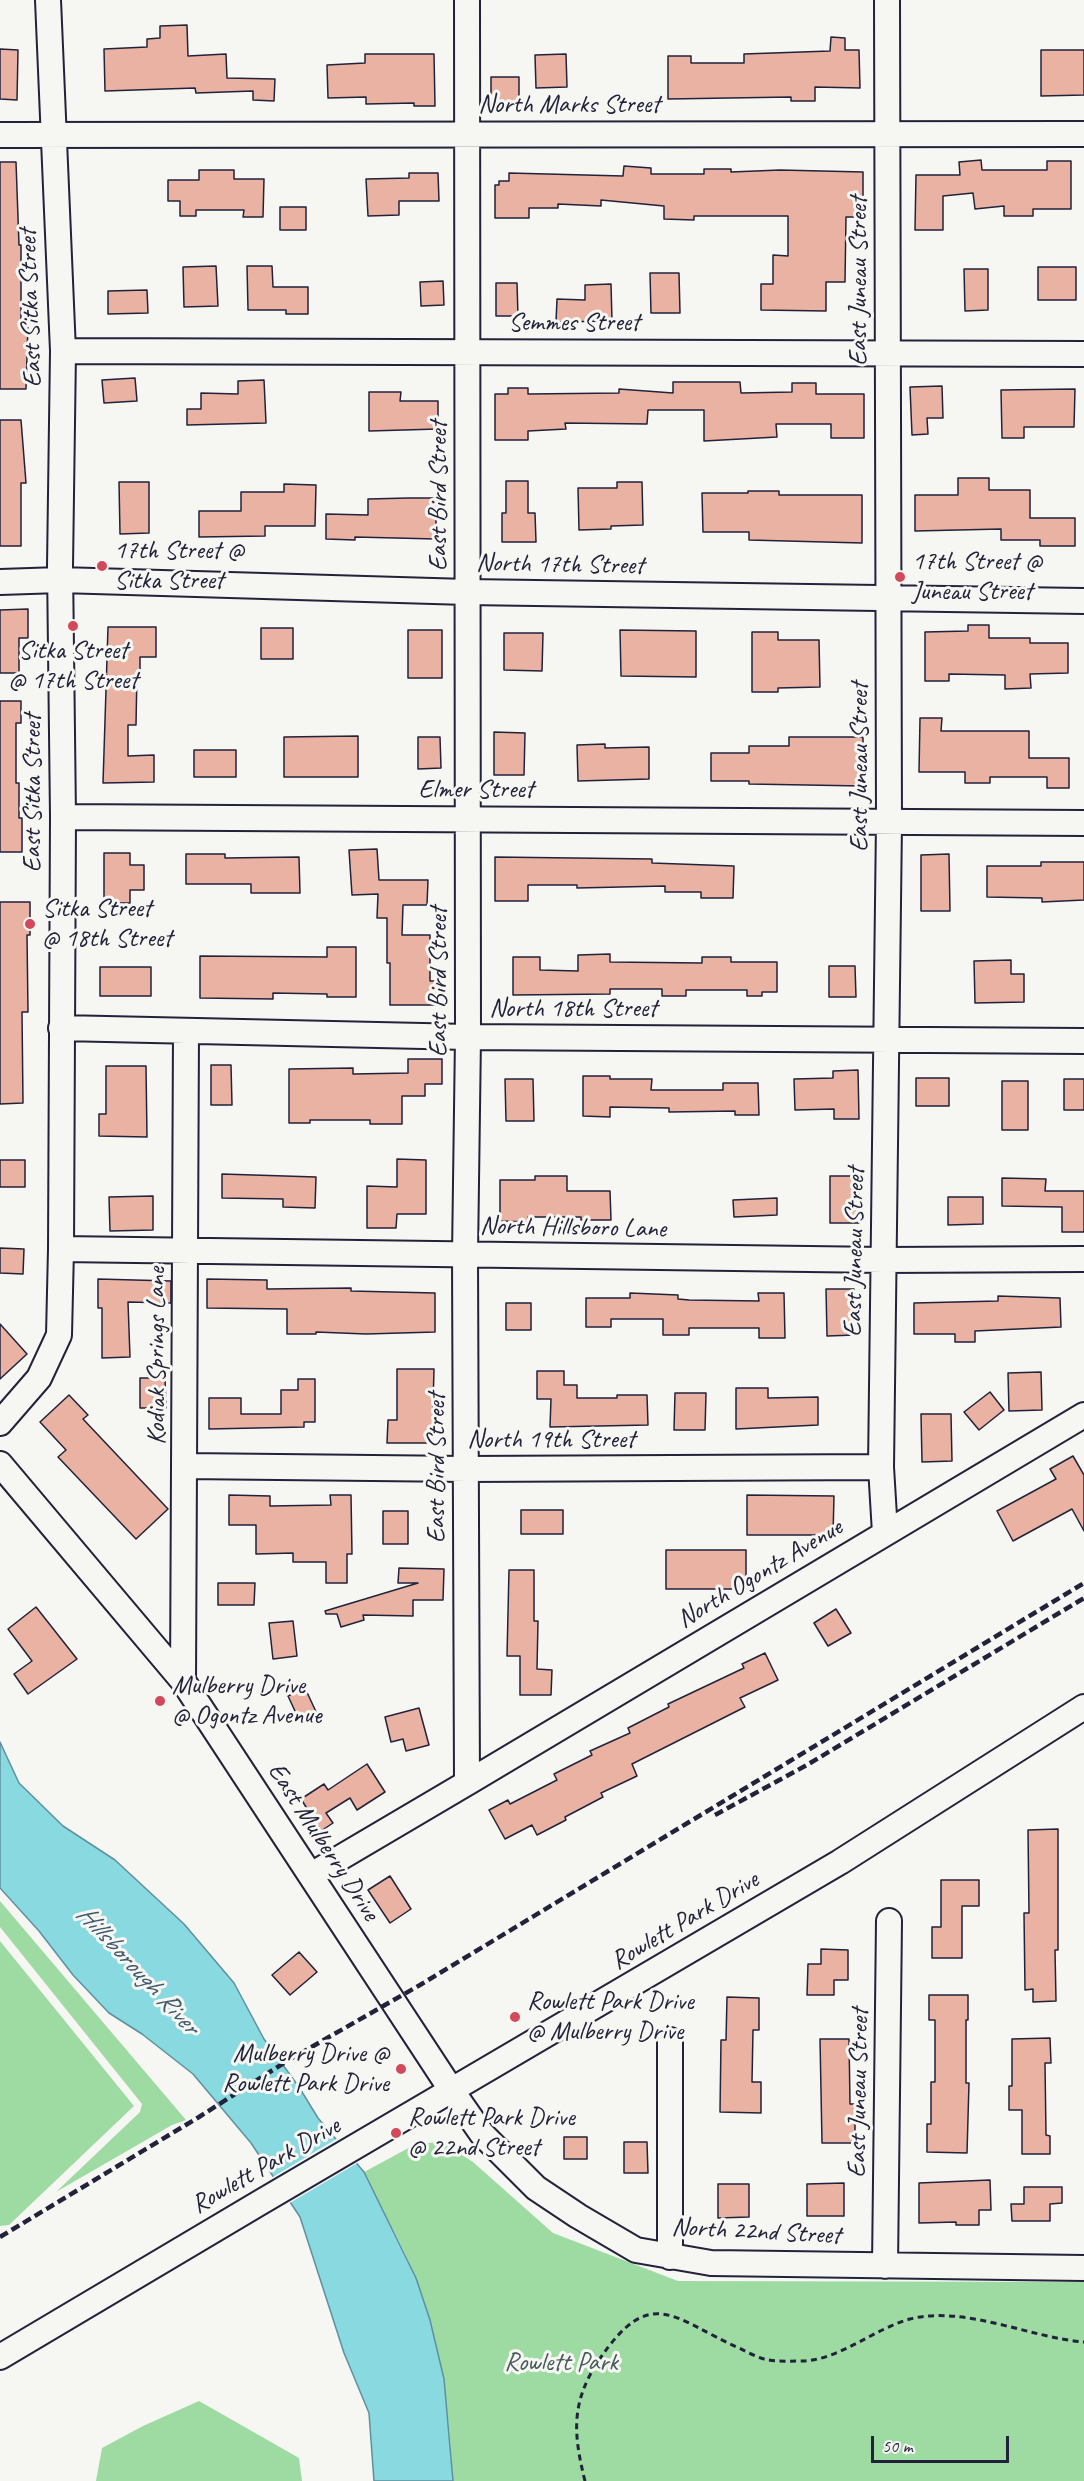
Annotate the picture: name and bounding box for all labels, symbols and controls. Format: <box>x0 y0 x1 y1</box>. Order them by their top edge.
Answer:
street label: North Marks Street <box>478 89 660 121</box>
street label: East Juneau Street <box>843 196 875 366</box>
street label: East Sitka Street <box>13 228 49 388</box>
street label: Semmes Street <box>508 307 640 339</box>
street label: East Bird Street <box>423 421 455 571</box>
place label: 17th Street @ Sitka Street <box>114 535 244 596</box>
place label: 17th Street @ Juneau Street <box>912 546 1042 608</box>
street label: North 17th Street <box>476 548 644 582</box>
marker: 17th Street @ Sitka Street <box>95 559 109 573</box>
marker: 17th Street @ Juneau Street <box>893 570 907 584</box>
marker: Sitka Street @ 17th Street <box>66 619 80 633</box>
place label: Sitka Street @ 17th Street <box>8 635 138 696</box>
street label: East Juneau Street <box>844 682 876 852</box>
street label: East Sitka Street <box>17 714 49 872</box>
street label: Elmer Street <box>419 774 533 806</box>
place label: Sitka Street @ 18th Street <box>42 893 172 954</box>
street label: East Bird Street <box>423 907 455 1057</box>
marker: Sitka Street @ 18th Street <box>23 917 37 931</box>
street label: North 18th Street <box>489 993 657 1025</box>
street label: East Juneau Street <box>838 1167 872 1337</box>
street label: North Hillsboro Lane <box>480 1211 666 1245</box>
street label: Kodiak Springs Lane <box>141 1267 173 1445</box>
street label: East Bird Street <box>421 1393 453 1543</box>
street label: North 19th Street <box>467 1424 635 1456</box>
street label: North Ogontz Avenue <box>672 1512 848 1636</box>
place label: Mulberry Drive @ Ogontz Avenue <box>172 1670 321 1732</box>
marker: Mulberry Drive @ Ogontz Avenue <box>153 1694 167 1708</box>
street label: East Mulberry Drive <box>260 1757 386 1927</box>
street label: Rowlett Park Drive <box>606 1865 764 1977</box>
water label: Hillsborough River <box>69 1899 205 2041</box>
place label: Rowlett Park Drive @ Mulberry Drive <box>527 1986 694 2048</box>
street label: East Juneau Street <box>842 2008 876 2178</box>
marker: Rowlett Park Drive @ Mulberry Drive <box>508 2010 522 2024</box>
place label: Mulberry Drive @ Rowlett Park Drive <box>222 2038 389 2100</box>
marker: Mulberry Drive @ Rowlett Park Drive <box>394 2062 408 2076</box>
place label: Rowlett Park Drive @ 22nd Street <box>408 2102 575 2164</box>
street label: Rowlett Park Drive <box>186 2111 346 2221</box>
marker: Rowlett Park Drive @ 22nd Street <box>389 2126 403 2140</box>
street label: North 22nd Street <box>671 2212 841 2252</box>
park label: Rowlett Park <box>504 2347 618 2379</box>
scale bar <box>874 2424 1012 2462</box>
text: 50 m <box>882 2435 913 2457</box>

